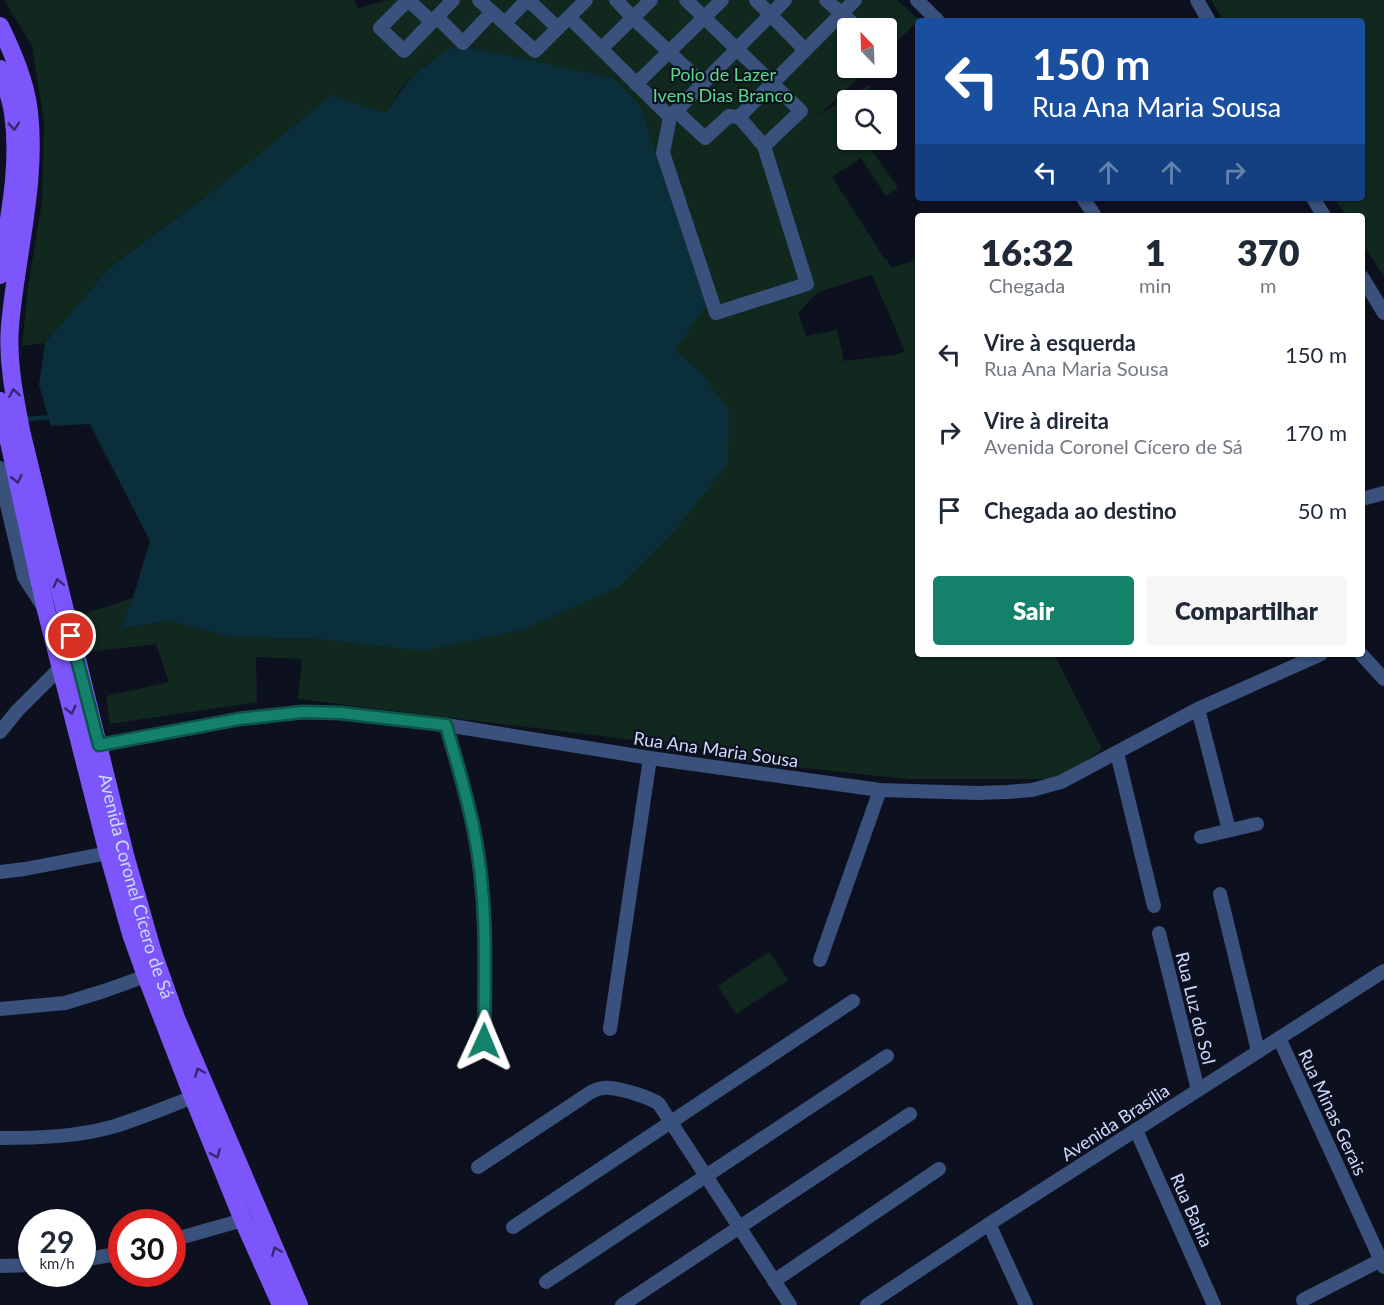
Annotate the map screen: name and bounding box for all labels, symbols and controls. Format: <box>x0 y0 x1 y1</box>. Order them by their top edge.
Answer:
north arrow <box>837 18 897 78</box>
map controls <box>837 18 897 150</box>
text: 150 m <box>1032 39 1150 89</box>
icon: left <box>933 42 1011 120</box>
park label: Polo de Lazer Ivens Dias Branco <box>653 63 793 106</box>
button: search <box>837 90 897 150</box>
text: Rua Ana Maria Sousa <box>1032 90 1281 123</box>
one-way arrow <box>7 121 20 130</box>
icon: left <box>1029 156 1062 189</box>
icon: ahead <box>1092 156 1125 189</box>
icon: ahead <box>1155 156 1188 189</box>
icon: right <box>1218 156 1251 189</box>
text: 16:32 <box>980 230 1074 274</box>
text: 1 <box>1145 230 1166 274</box>
text: 370 <box>1237 230 1300 274</box>
text: Chegada <box>989 273 1065 297</box>
text: min <box>1139 273 1171 297</box>
text: m <box>1260 273 1276 297</box>
text: Vire à esquerda <box>984 329 1136 356</box>
icon: left <box>933 338 966 371</box>
text: 150 m <box>1285 341 1347 368</box>
text: Rua Ana Maria Sousa <box>984 356 1169 380</box>
one-way arrow <box>9 388 21 397</box>
text: Vire à direita <box>984 407 1109 434</box>
icon: right <box>933 416 966 449</box>
text: 170 m <box>1285 419 1347 446</box>
text: Avenida Coronel Cícero de Sá <box>984 434 1243 458</box>
one-way arrow <box>9 474 22 484</box>
icon: arrive <box>933 494 966 527</box>
text: Chegada ao destino <box>984 497 1177 524</box>
text: 50 m <box>1298 497 1347 524</box>
button: Sair <box>933 576 1134 645</box>
button: Compartilhar <box>1146 576 1347 645</box>
one-way arrow <box>53 578 66 588</box>
pin <box>45 610 96 661</box>
icon: arrive <box>54 619 87 652</box>
one-way arrow <box>64 704 77 714</box>
street label: Rua Ana Maria Sousa <box>632 727 800 771</box>
street label: Avenida Coronel Cícero de Sá <box>94 771 179 1002</box>
street label: Rua Luz do Sol <box>1171 950 1221 1066</box>
position arrow <box>452 1009 516 1073</box>
street label: Rua Minas Gerais <box>1294 1045 1372 1179</box>
one-way arrow <box>194 1067 206 1078</box>
street label: Avenida Brasília <box>1057 1079 1173 1165</box>
one-way arrow <box>209 1148 221 1159</box>
street label: Rua Bahia <box>1166 1170 1218 1250</box>
speed limit sign: 30 <box>108 1209 186 1287</box>
text: 29 <box>40 1223 74 1259</box>
one-way arrow <box>271 1247 283 1258</box>
text: km/h <box>39 1254 75 1272</box>

